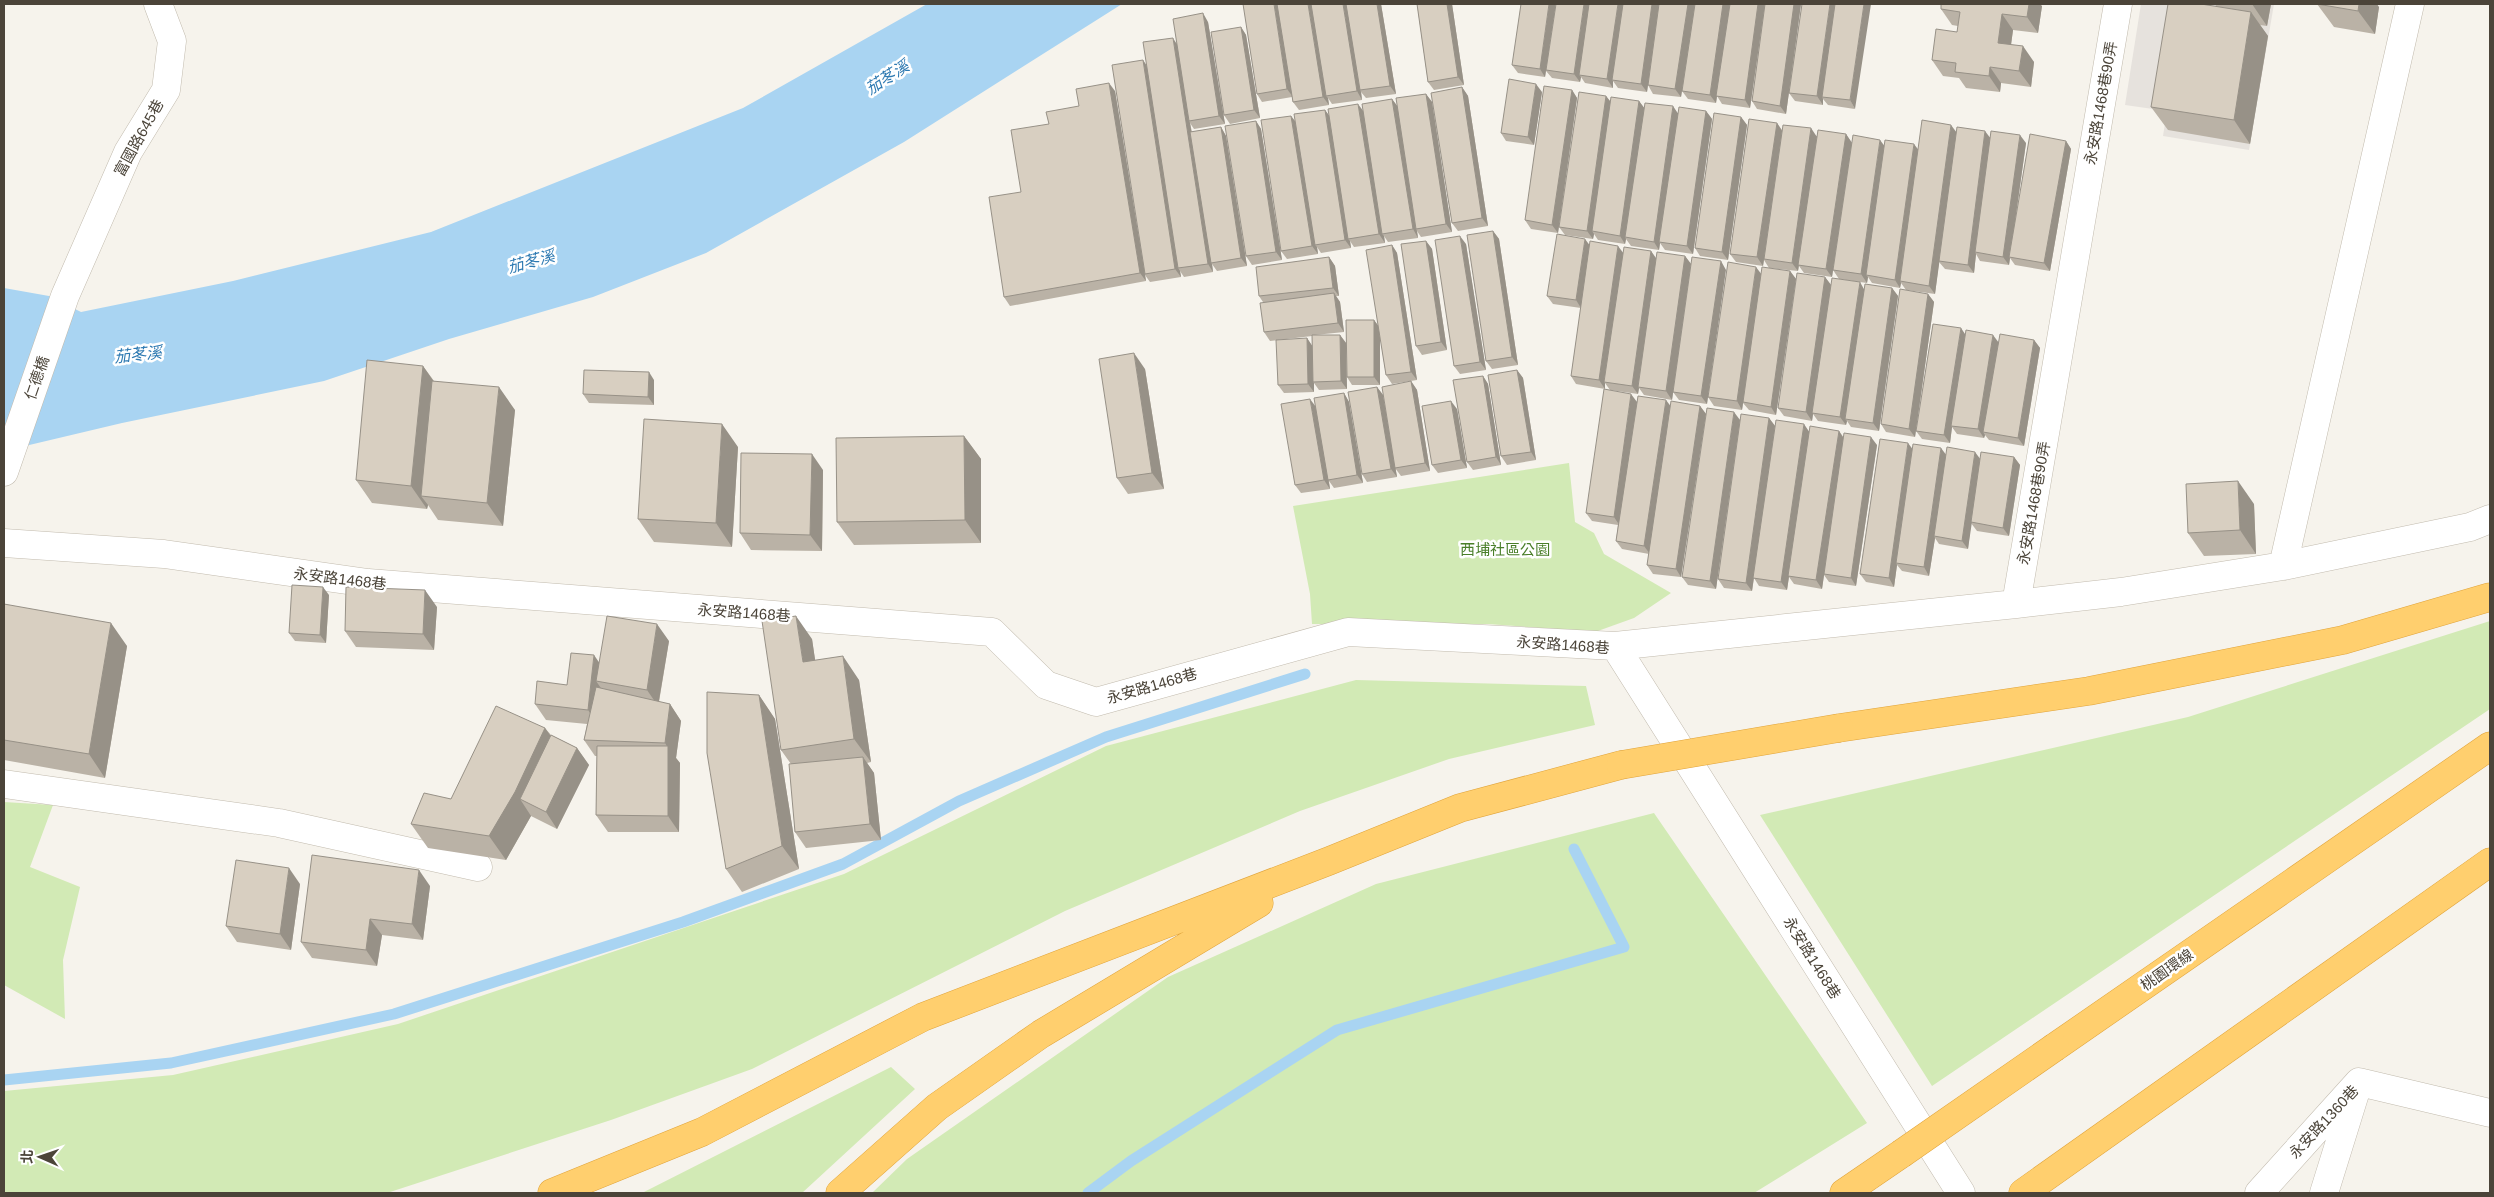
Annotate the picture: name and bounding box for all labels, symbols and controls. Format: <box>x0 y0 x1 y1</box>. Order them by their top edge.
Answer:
street label: 永安路1468巷90弄 <box>2081 40 2120 166</box>
water label: 茄苳溪 <box>863 56 914 98</box>
street label: 富國路645巷 <box>111 96 167 179</box>
water label: 茄苳溪 <box>506 247 558 276</box>
water label: 茄苳溪 <box>113 343 165 365</box>
street label: 仁德橋 <box>21 354 52 402</box>
street label: 永安路1468巷90弄 <box>2014 440 2053 566</box>
park label: 西埔社區公園 <box>1460 541 1550 558</box>
street label: 永安路1468巷 <box>293 564 387 593</box>
street label: 永安路1468巷 <box>697 601 791 624</box>
street label: 永安路1468巷 <box>1516 633 1610 656</box>
street label: 永安路1468巷 <box>1105 664 1199 707</box>
street label: 永安路1468巷 <box>1780 914 1844 1002</box>
street label: 桃園環線 <box>2137 945 2196 994</box>
street label: 永安路1360巷 <box>2286 1082 2362 1162</box>
north arrow <box>15 1132 65 1182</box>
text: 北 <box>19 1149 35 1164</box>

